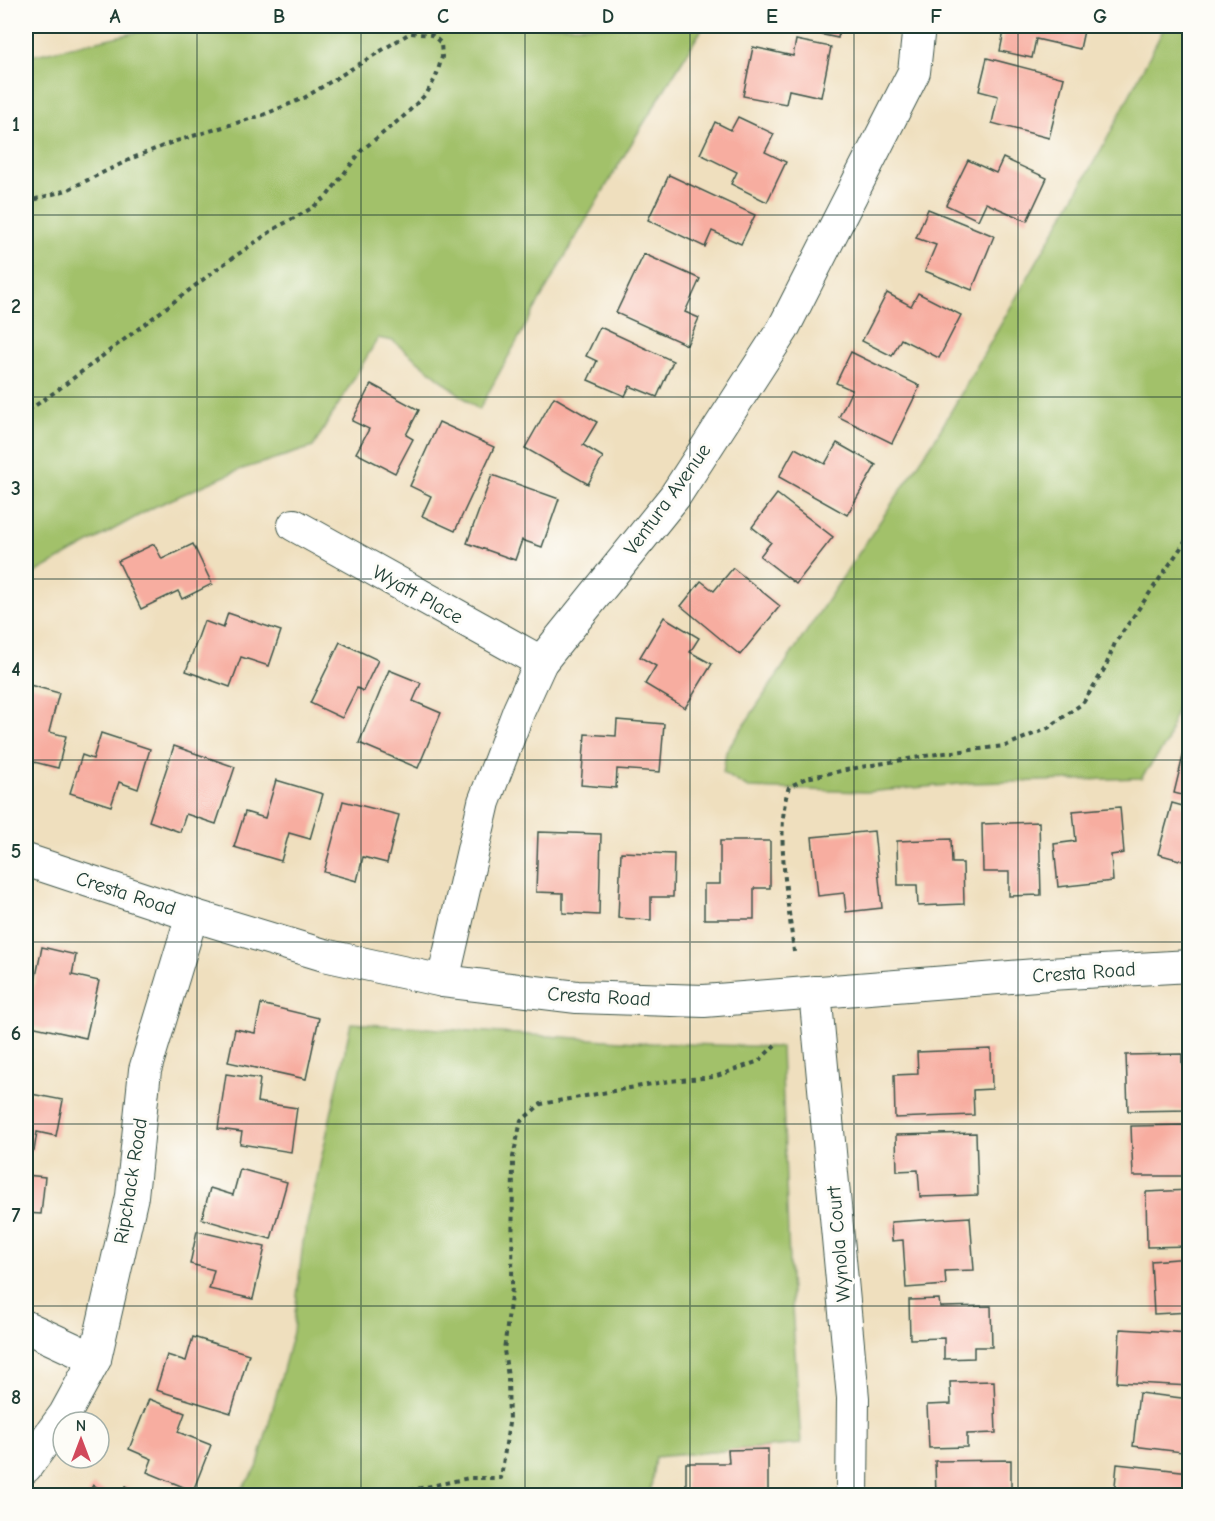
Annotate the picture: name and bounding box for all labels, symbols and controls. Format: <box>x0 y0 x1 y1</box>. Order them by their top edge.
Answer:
text: A <box>109 5 121 28</box>
text: B <box>273 5 285 28</box>
text: C <box>437 5 449 28</box>
text: D <box>602 5 614 28</box>
text: E <box>766 5 778 28</box>
text: F <box>930 5 942 28</box>
text: G <box>1093 5 1107 28</box>
text: 1 <box>12 113 20 136</box>
text: 2 <box>11 295 21 318</box>
street label: Ventura Avenue <box>619 439 716 559</box>
text: 3 <box>11 477 21 500</box>
street label: Wyatt Place <box>368 560 467 629</box>
text: 4 <box>11 658 21 681</box>
text: 5 <box>11 840 21 863</box>
street label: Cresta Road <box>73 867 179 920</box>
street label: Cresta Road <box>1032 957 1136 988</box>
street label: Cresta Road <box>547 982 651 1011</box>
text: 6 <box>11 1022 21 1045</box>
street label: Ripchack Road <box>109 1117 152 1246</box>
street label: Wynola Court <box>822 1184 855 1303</box>
text: 7 <box>12 1204 21 1227</box>
text: 8 <box>11 1386 21 1409</box>
north arrow <box>51 1410 111 1470</box>
text: N <box>76 1417 86 1435</box>

